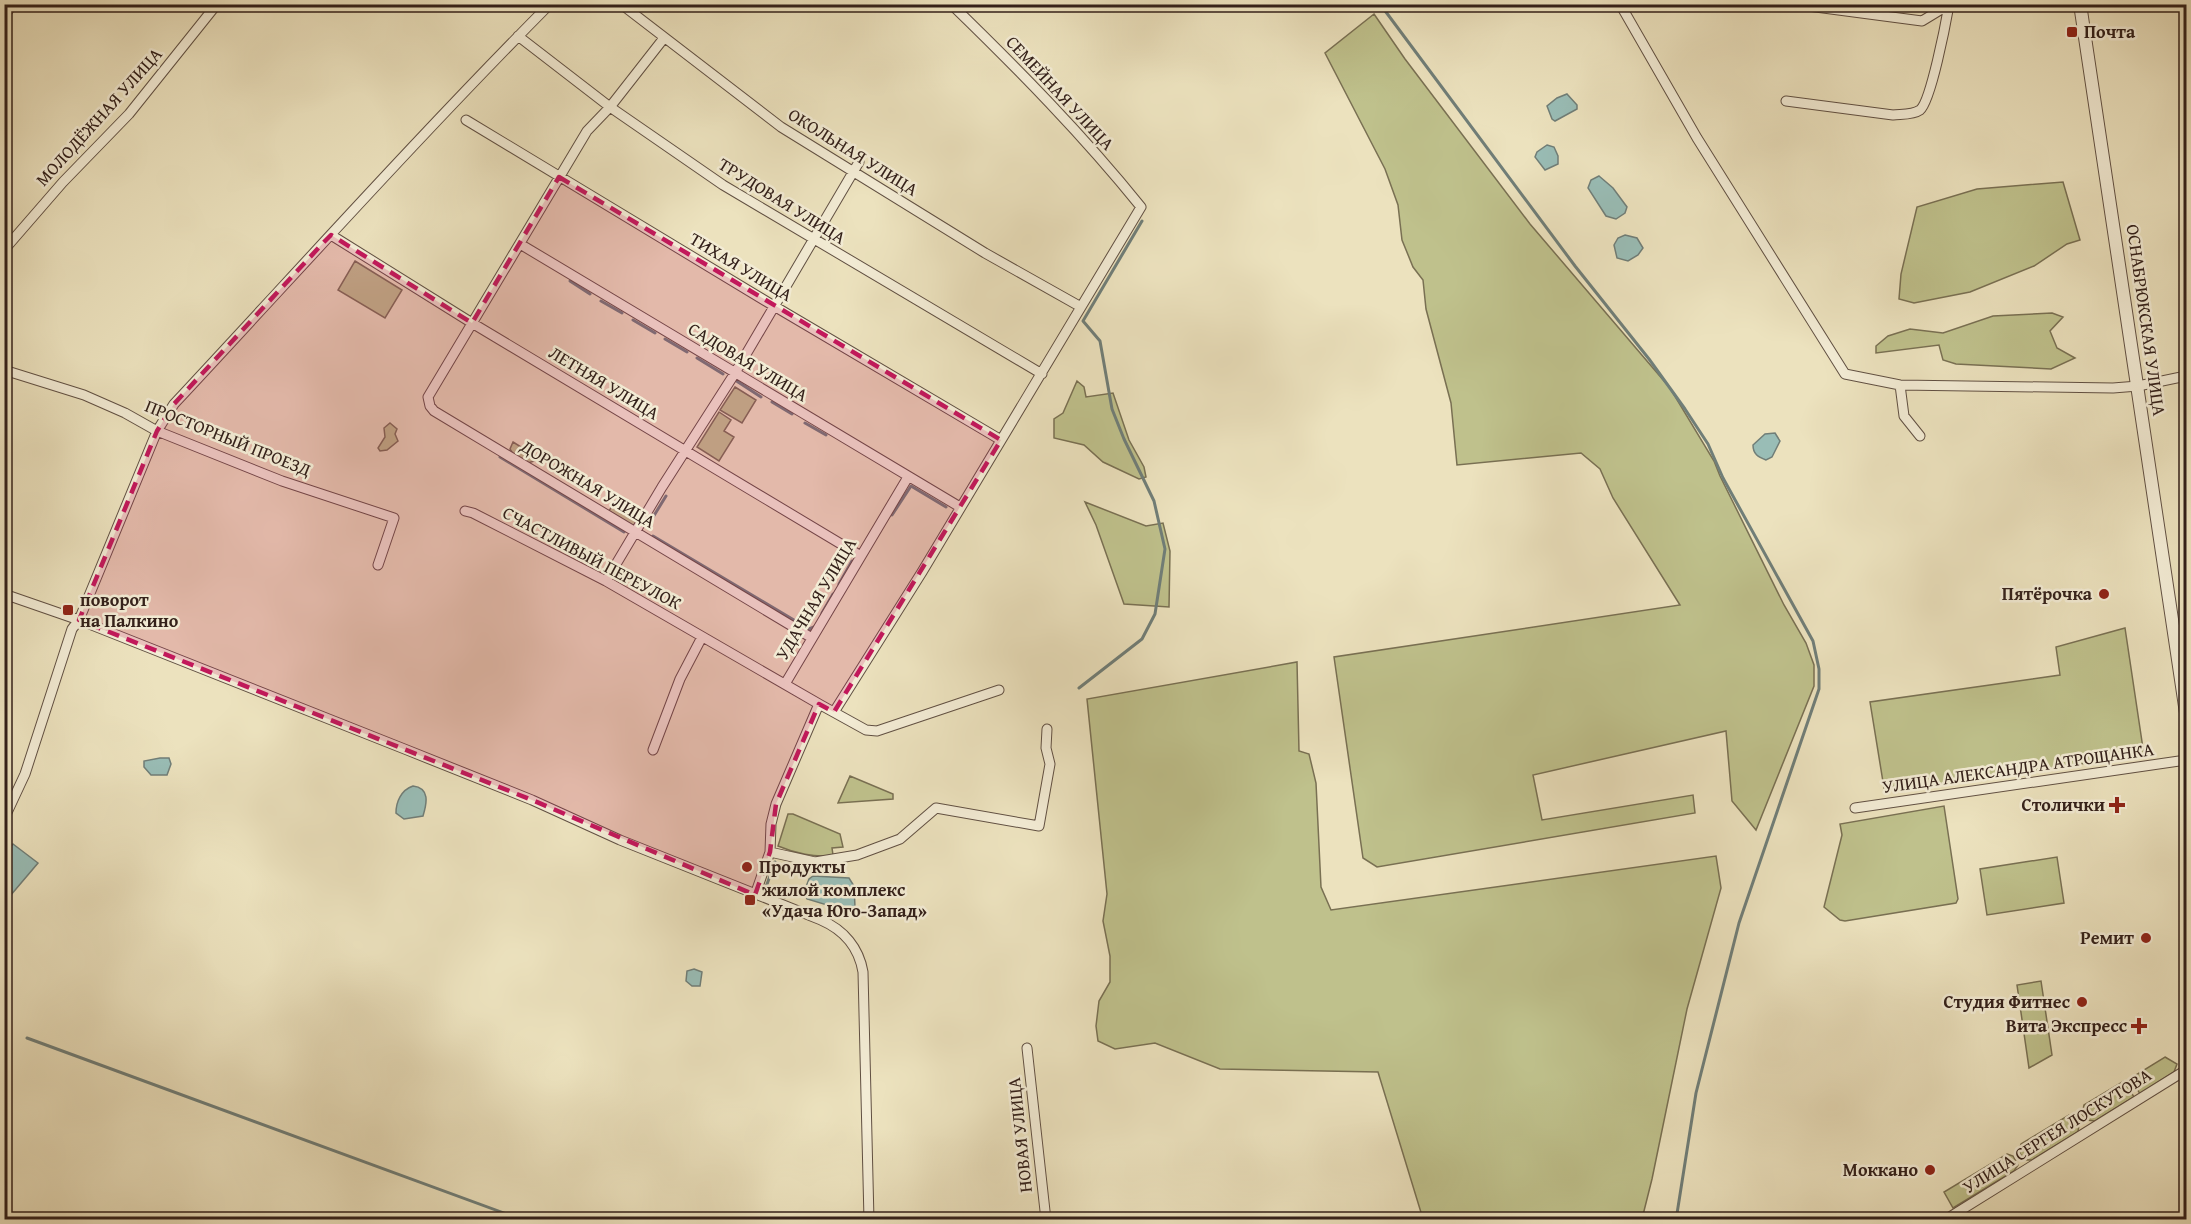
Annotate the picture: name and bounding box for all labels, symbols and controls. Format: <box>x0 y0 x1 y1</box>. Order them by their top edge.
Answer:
place label: Почта <box>2084 18 2136 45</box>
marker: Почта <box>2065 25 2079 39</box>
street label: СЕМЕЙНАЯ УЛИЦА <box>1000 29 1121 156</box>
street label: МОЛОДЁЖНАЯ УЛИЦА <box>29 41 168 192</box>
street label: ОКОЛЬНАЯ УЛИЦА <box>783 101 924 202</box>
street label: ТРУДОВАЯ УЛИЦА <box>713 150 851 251</box>
street label: ОСНАБРЮКСКАЯ УЛИЦА <box>2120 222 2173 418</box>
street label: ТИХАЯ УЛИЦА <box>685 225 798 308</box>
street label: САДОВАЯ УЛИЦА <box>683 315 813 408</box>
street label: ЛЕТНЯЯ УЛИЦА <box>544 339 665 426</box>
street label: ПРОСТОРНЫЙ ПРОЕЗД <box>141 392 315 483</box>
street label: ДОРОЖНАЯ УЛИЦА <box>515 432 661 535</box>
street label: СЧАСТЛИВЫЙ ПЕРЕУЛОК <box>498 499 687 616</box>
street label: УДАЧНАЯ УЛИЦА <box>768 532 863 665</box>
place label: Пятёрочка <box>2002 580 2093 607</box>
place label: поворот на Палкино <box>80 586 179 634</box>
marker: Пятёрочка <box>2097 587 2111 601</box>
marker: поворот на Палкино <box>61 603 75 617</box>
street label: УЛИЦА АЛЕКСАНДРА АТРОЩАНКА <box>1880 735 2156 800</box>
place label: Столички <box>2022 791 2105 818</box>
marker: Столички <box>2110 798 2124 812</box>
place label: Продукты <box>759 853 845 880</box>
marker: Продукты <box>740 860 754 874</box>
place label: жилой комплекс «Удача Юго-Запад» <box>762 876 927 924</box>
marker: жилой комплекс «Удача Юго-Запад» <box>743 893 757 907</box>
place label: Ремит <box>2080 924 2134 951</box>
marker: Ремит <box>2139 931 2153 945</box>
place label: Студия Фитнес <box>1943 988 2070 1015</box>
marker: Студия Фитнес <box>2075 995 2089 1009</box>
place label: Вита Экспресс <box>2006 1012 2127 1039</box>
marker: Вита Экспресс <box>2132 1019 2146 1033</box>
street label: УЛИЦА СЕРГЕЯ ЛОСКУТОВА <box>1957 1061 2156 1200</box>
street label: НОВАЯ УЛИЦА <box>1000 1076 1039 1194</box>
place label: Моккано <box>1843 1156 1918 1183</box>
marker: Моккано <box>1923 1163 1937 1177</box>

